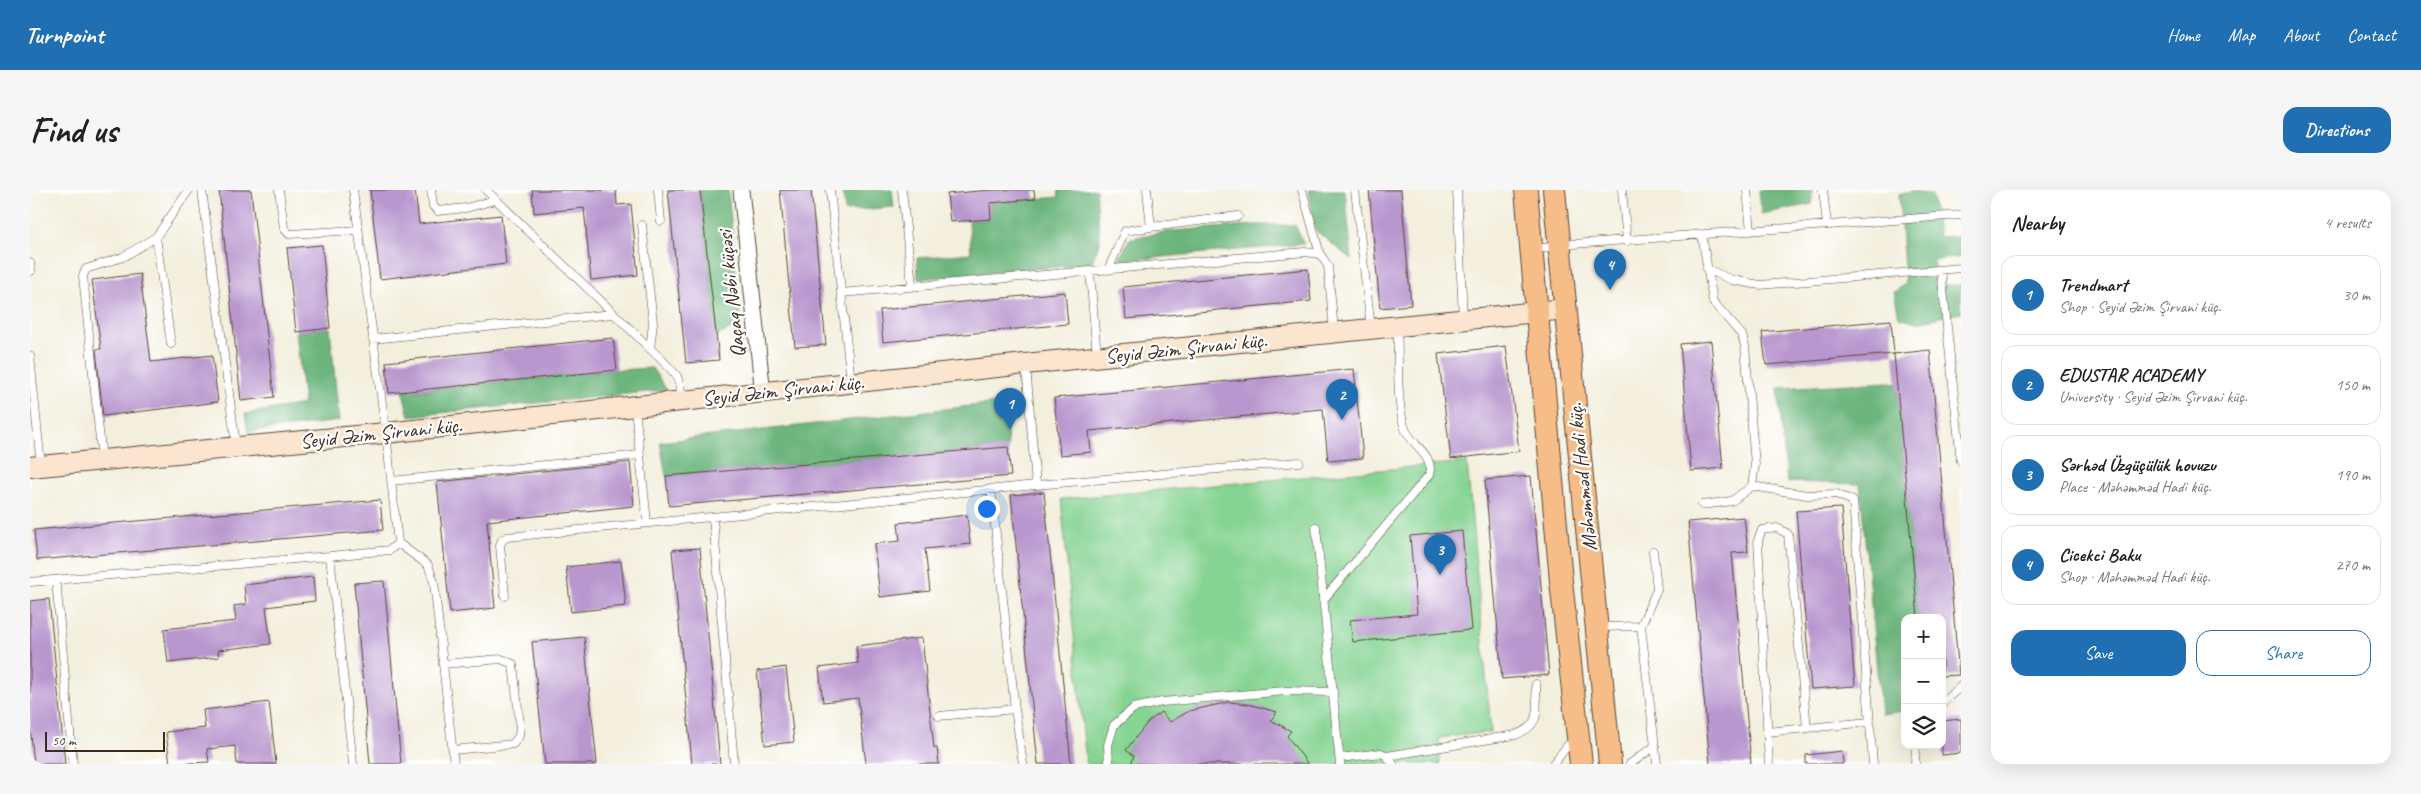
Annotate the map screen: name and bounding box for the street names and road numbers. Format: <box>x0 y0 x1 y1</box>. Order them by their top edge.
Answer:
street label: Qaçaq Nəbi küçəsi <box>711 226 751 359</box>
street label: Seyid Əzim Şirvani küç. <box>1104 326 1269 369</box>
street label: Seyid Əzim Şirvani küç. <box>701 368 866 411</box>
street label: Məhəmməd Hadi küç. <box>1561 401 1603 552</box>
street label: Seyid Əzim Şirvani küç. <box>299 411 464 454</box>

